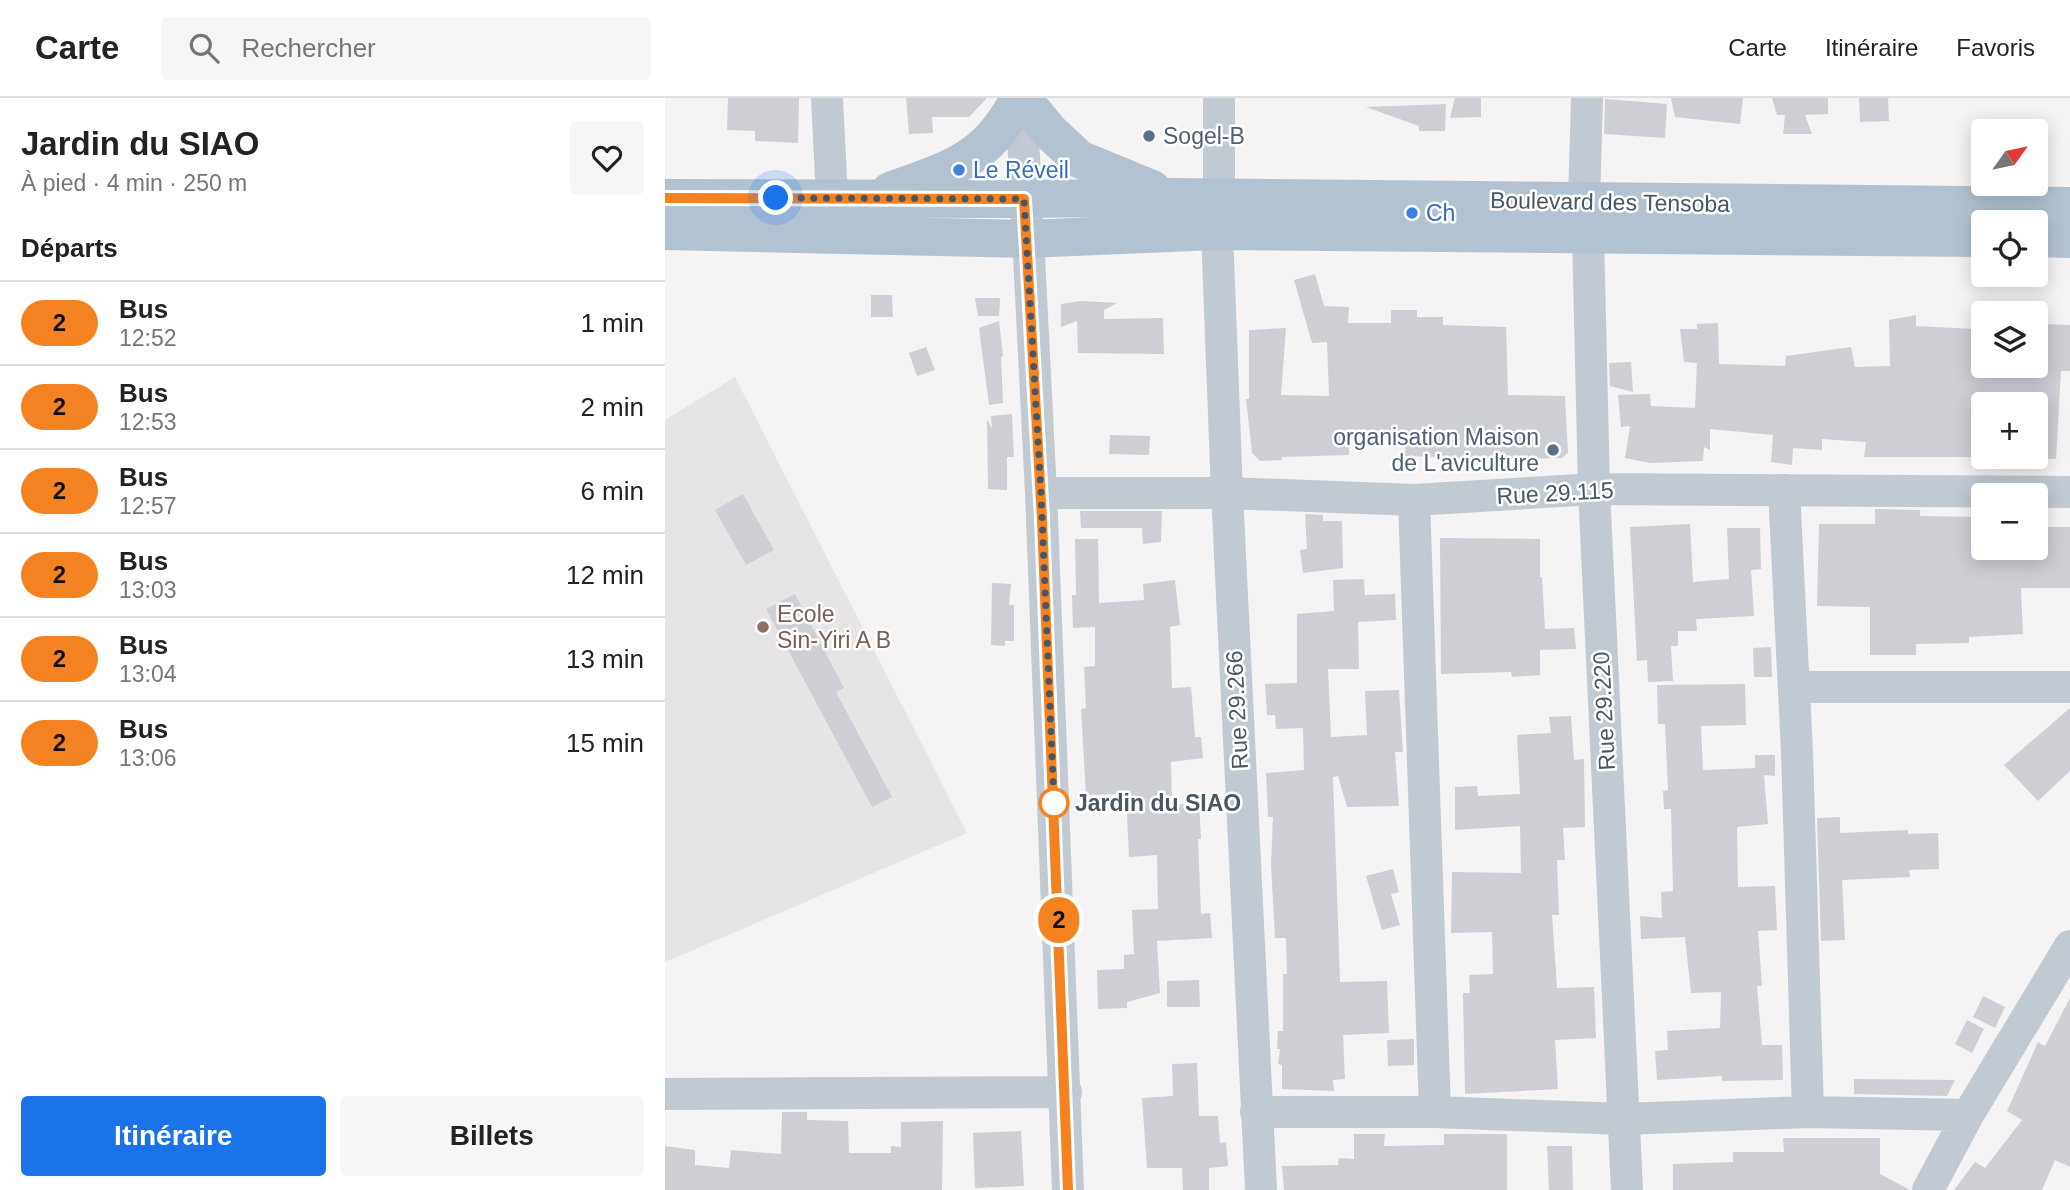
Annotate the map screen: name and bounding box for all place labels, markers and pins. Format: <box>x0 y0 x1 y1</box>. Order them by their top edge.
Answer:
place label: Sogel-B <box>1163 123 1245 149</box>
marker: Sogel-B <box>1141 128 1157 144</box>
place label: Le Réveil <box>973 157 1069 183</box>
marker: Le Réveil <box>951 162 967 178</box>
place label: Ch <box>1426 200 1455 226</box>
marker: Ch <box>1404 205 1420 221</box>
place label: organisation Maison de L'aviculture <box>1333 424 1539 476</box>
marker: organisation Maison de L'aviculture <box>1545 442 1561 458</box>
place label: Ecole Sin-Yiri A B <box>777 601 891 653</box>
marker: Ecole Sin-Yiri A B <box>755 619 771 635</box>
marker: Jardin du SIAO <box>1039 788 1069 818</box>
place label: Jardin du SIAO <box>1075 790 1241 816</box>

